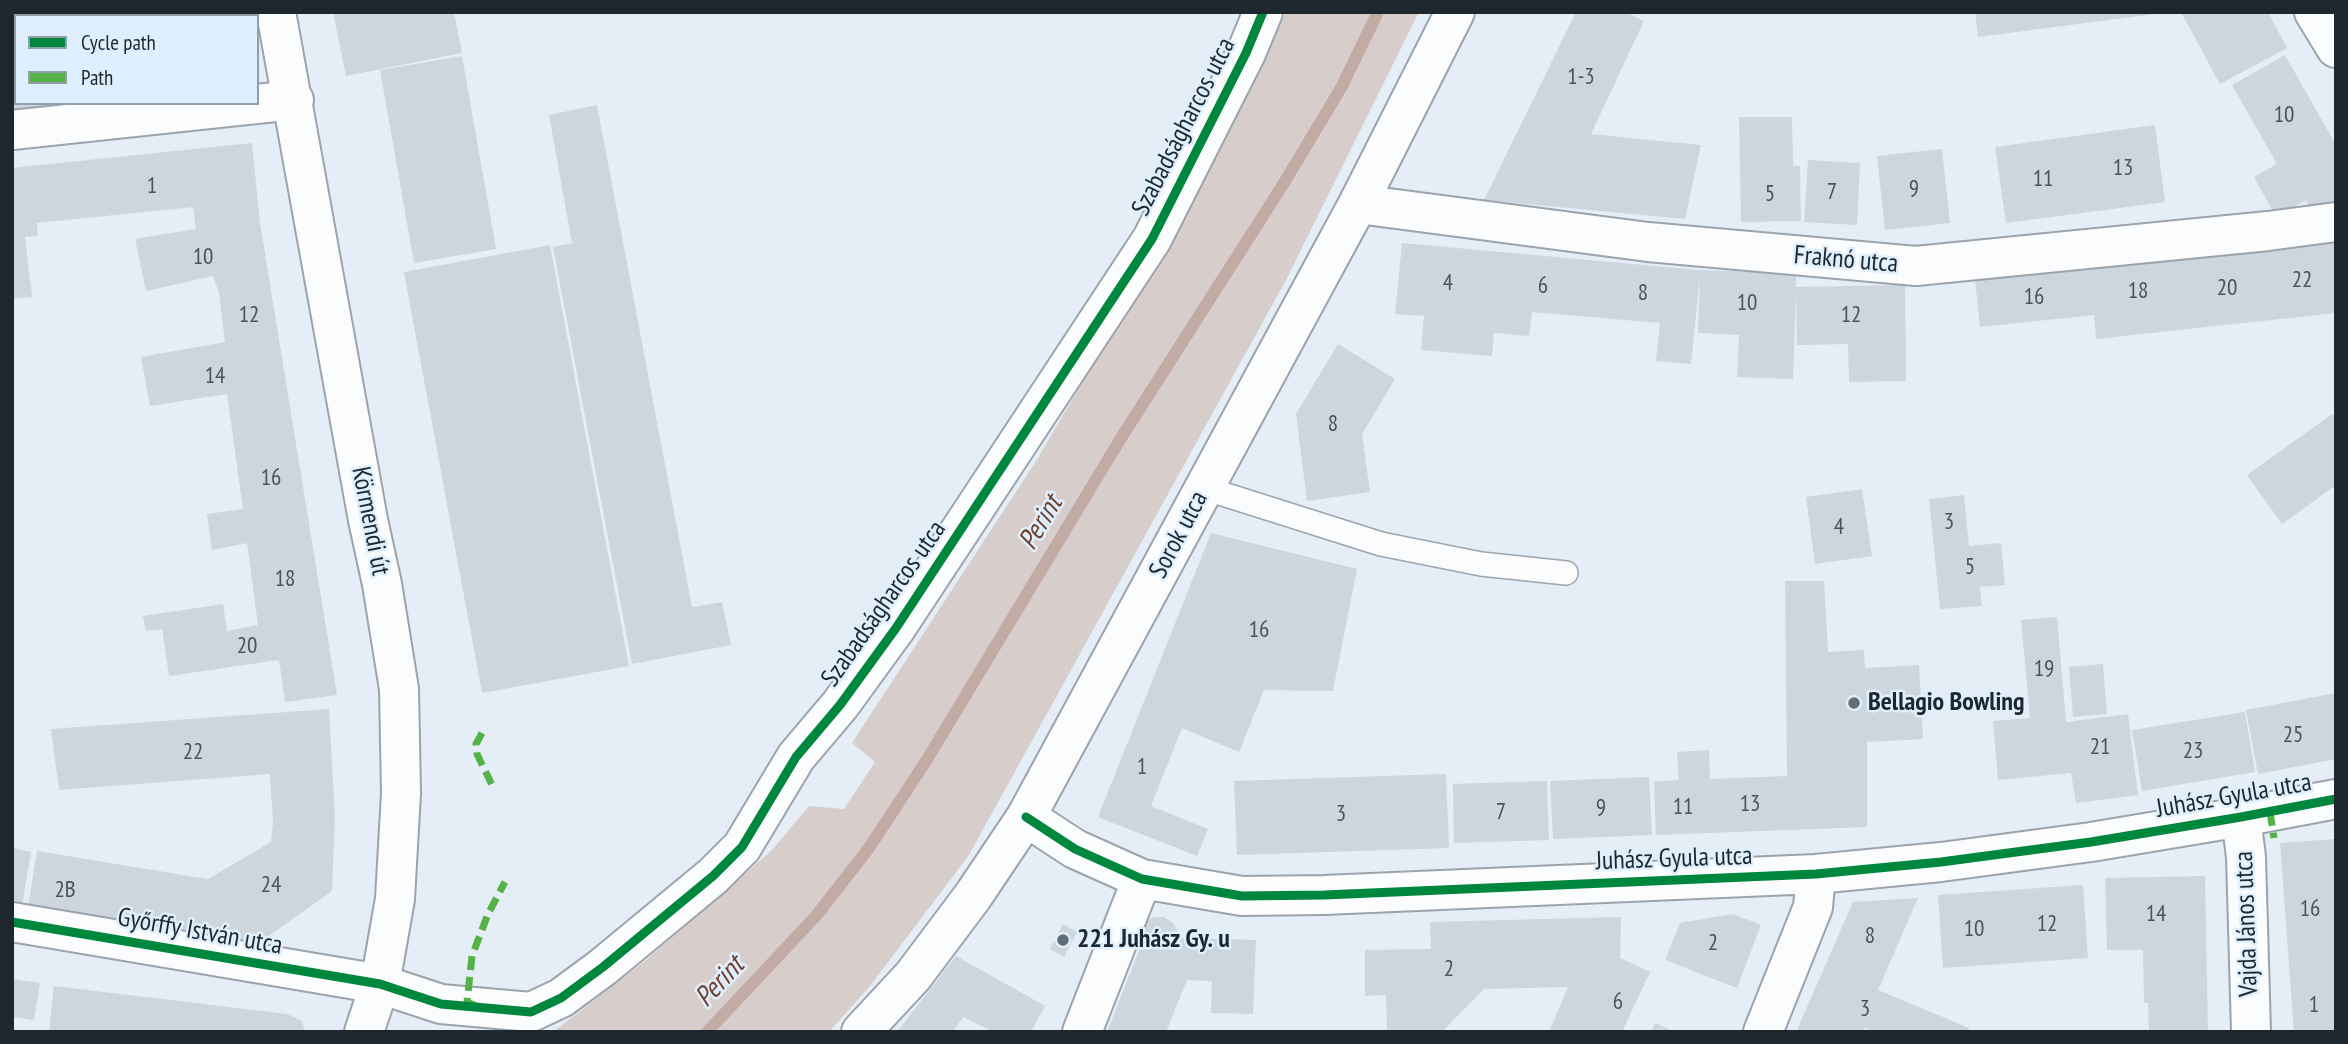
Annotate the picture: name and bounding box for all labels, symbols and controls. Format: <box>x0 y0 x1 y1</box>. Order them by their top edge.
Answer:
legend <box>14 14 259 105</box>
text: Cycle path <box>81 29 156 56</box>
street label: Szabadságharcos utca <box>1126 33 1242 221</box>
house number: 1-3 <box>1567 63 1595 91</box>
text: Path <box>81 64 113 91</box>
house number: 10 <box>2274 101 2294 129</box>
house number: 13 <box>2113 154 2133 182</box>
house number: 11 <box>2033 165 2053 193</box>
house number: 1 <box>147 172 157 200</box>
house number: 9 <box>1909 175 1919 203</box>
house number: 7 <box>1827 178 1837 206</box>
house number: 5 <box>1765 180 1775 208</box>
street label: Fraknó utca <box>1793 240 1899 280</box>
house number: 10 <box>193 243 213 271</box>
house number: 22 <box>2292 266 2312 294</box>
house number: 4 <box>1443 269 1453 297</box>
house number: 6 <box>1538 272 1548 300</box>
house number: 20 <box>2217 274 2237 302</box>
house number: 18 <box>2128 277 2148 305</box>
house number: 8 <box>1638 279 1648 307</box>
house number: 16 <box>2024 283 2044 311</box>
house number: 10 <box>1737 289 1757 317</box>
house number: 12 <box>239 301 259 329</box>
house number: 12 <box>1841 301 1861 329</box>
house number: 14 <box>205 362 225 390</box>
house number: 8 <box>1328 410 1338 438</box>
house number: 16 <box>261 464 281 492</box>
street label: Körmendi út <box>344 464 396 578</box>
street label: Sorok utca <box>1143 486 1215 584</box>
water label: Perint <box>1012 490 1070 556</box>
house number: 3 <box>1944 508 1954 536</box>
house number: 4 <box>1834 513 1844 541</box>
street label: Szabadságharcos utca <box>815 515 953 693</box>
house number: 5 <box>1965 553 1975 581</box>
house number: 18 <box>275 565 295 593</box>
house number: 16 <box>1249 616 1269 644</box>
house number: 20 <box>237 632 257 660</box>
house number: 19 <box>2034 655 2054 683</box>
place label: Bellagio Bowling <box>1868 687 2024 719</box>
marker: Bellagio Bowling <box>1846 695 1862 711</box>
house number: 25 <box>2283 721 2303 749</box>
house number: 21 <box>2090 733 2110 761</box>
house number: 23 <box>2183 737 2203 765</box>
house number: 22 <box>183 738 203 766</box>
house number: 1 <box>1137 753 1147 781</box>
street label: Juhász Gyula utca <box>2154 767 2314 825</box>
house number: 13 <box>1740 790 1760 818</box>
house number: 11 <box>1673 793 1693 821</box>
house number: 9 <box>1596 794 1606 822</box>
house number: 7 <box>1496 798 1506 826</box>
house number: 3 <box>1336 800 1346 828</box>
street label: Juhász Gyula utca <box>1595 841 1753 877</box>
street label: Vajda János utca <box>2229 851 2265 997</box>
house number: 24 <box>261 871 281 899</box>
house number: 2B <box>54 876 76 904</box>
house number: 16 <box>2300 895 2320 923</box>
house number: 14 <box>2146 900 2166 928</box>
street label: Győrffy István utca <box>115 902 285 962</box>
house number: 12 <box>2037 910 2057 938</box>
house number: 10 <box>1964 915 1984 943</box>
house number: 8 <box>1865 922 1875 950</box>
place label: 221 Juhász Gy. u <box>1077 924 1230 956</box>
house number: 2 <box>1708 929 1718 957</box>
marker: 221 Juhász Gy. u <box>1055 932 1071 948</box>
water label: Perint <box>688 950 752 1014</box>
house number: 2 <box>1444 955 1454 983</box>
house number: 6 <box>1613 988 1623 1016</box>
house number: 1 <box>2309 991 2319 1019</box>
house number: 3 <box>1860 995 1870 1023</box>

